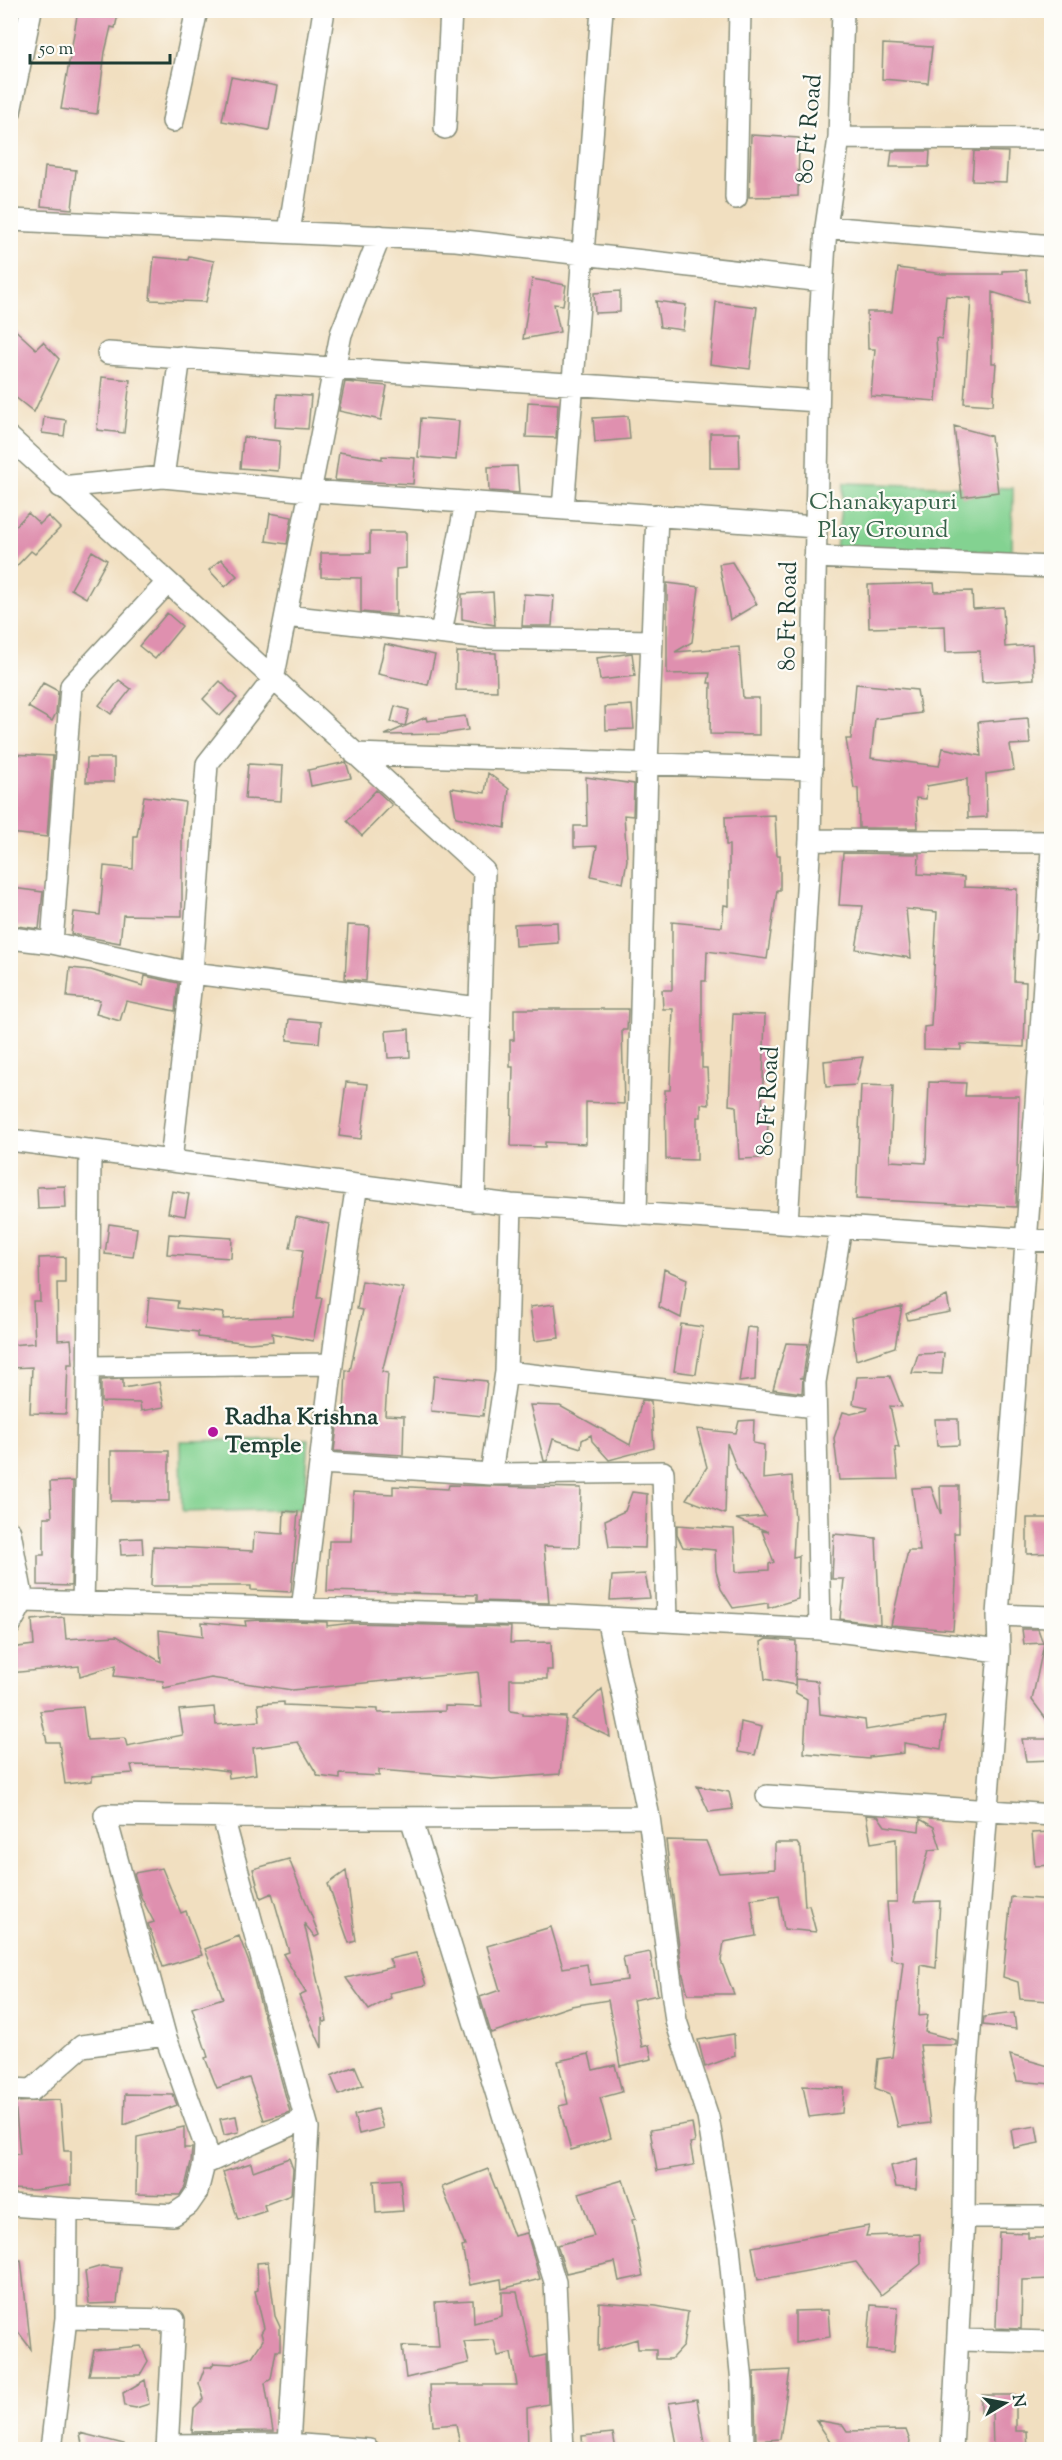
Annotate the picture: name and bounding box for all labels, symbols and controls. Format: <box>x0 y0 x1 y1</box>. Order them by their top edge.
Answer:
scale bar <box>30 27 170 65</box>
text: 50 m <box>38 37 74 63</box>
street label: 80 Ft Road <box>788 72 832 185</box>
park label: Chanakyapuri Play Ground <box>809 486 957 548</box>
street label: 80 Ft Road <box>771 560 807 671</box>
street label: 80 Ft Road <box>749 1045 789 1157</box>
place label: Radha Krishna Temple <box>225 1401 379 1463</box>
marker: Radha Krishna Temple <box>206 1425 220 1439</box>
north arrow <box>975 2373 1035 2433</box>
text: N <box>1005 2393 1030 2409</box>

